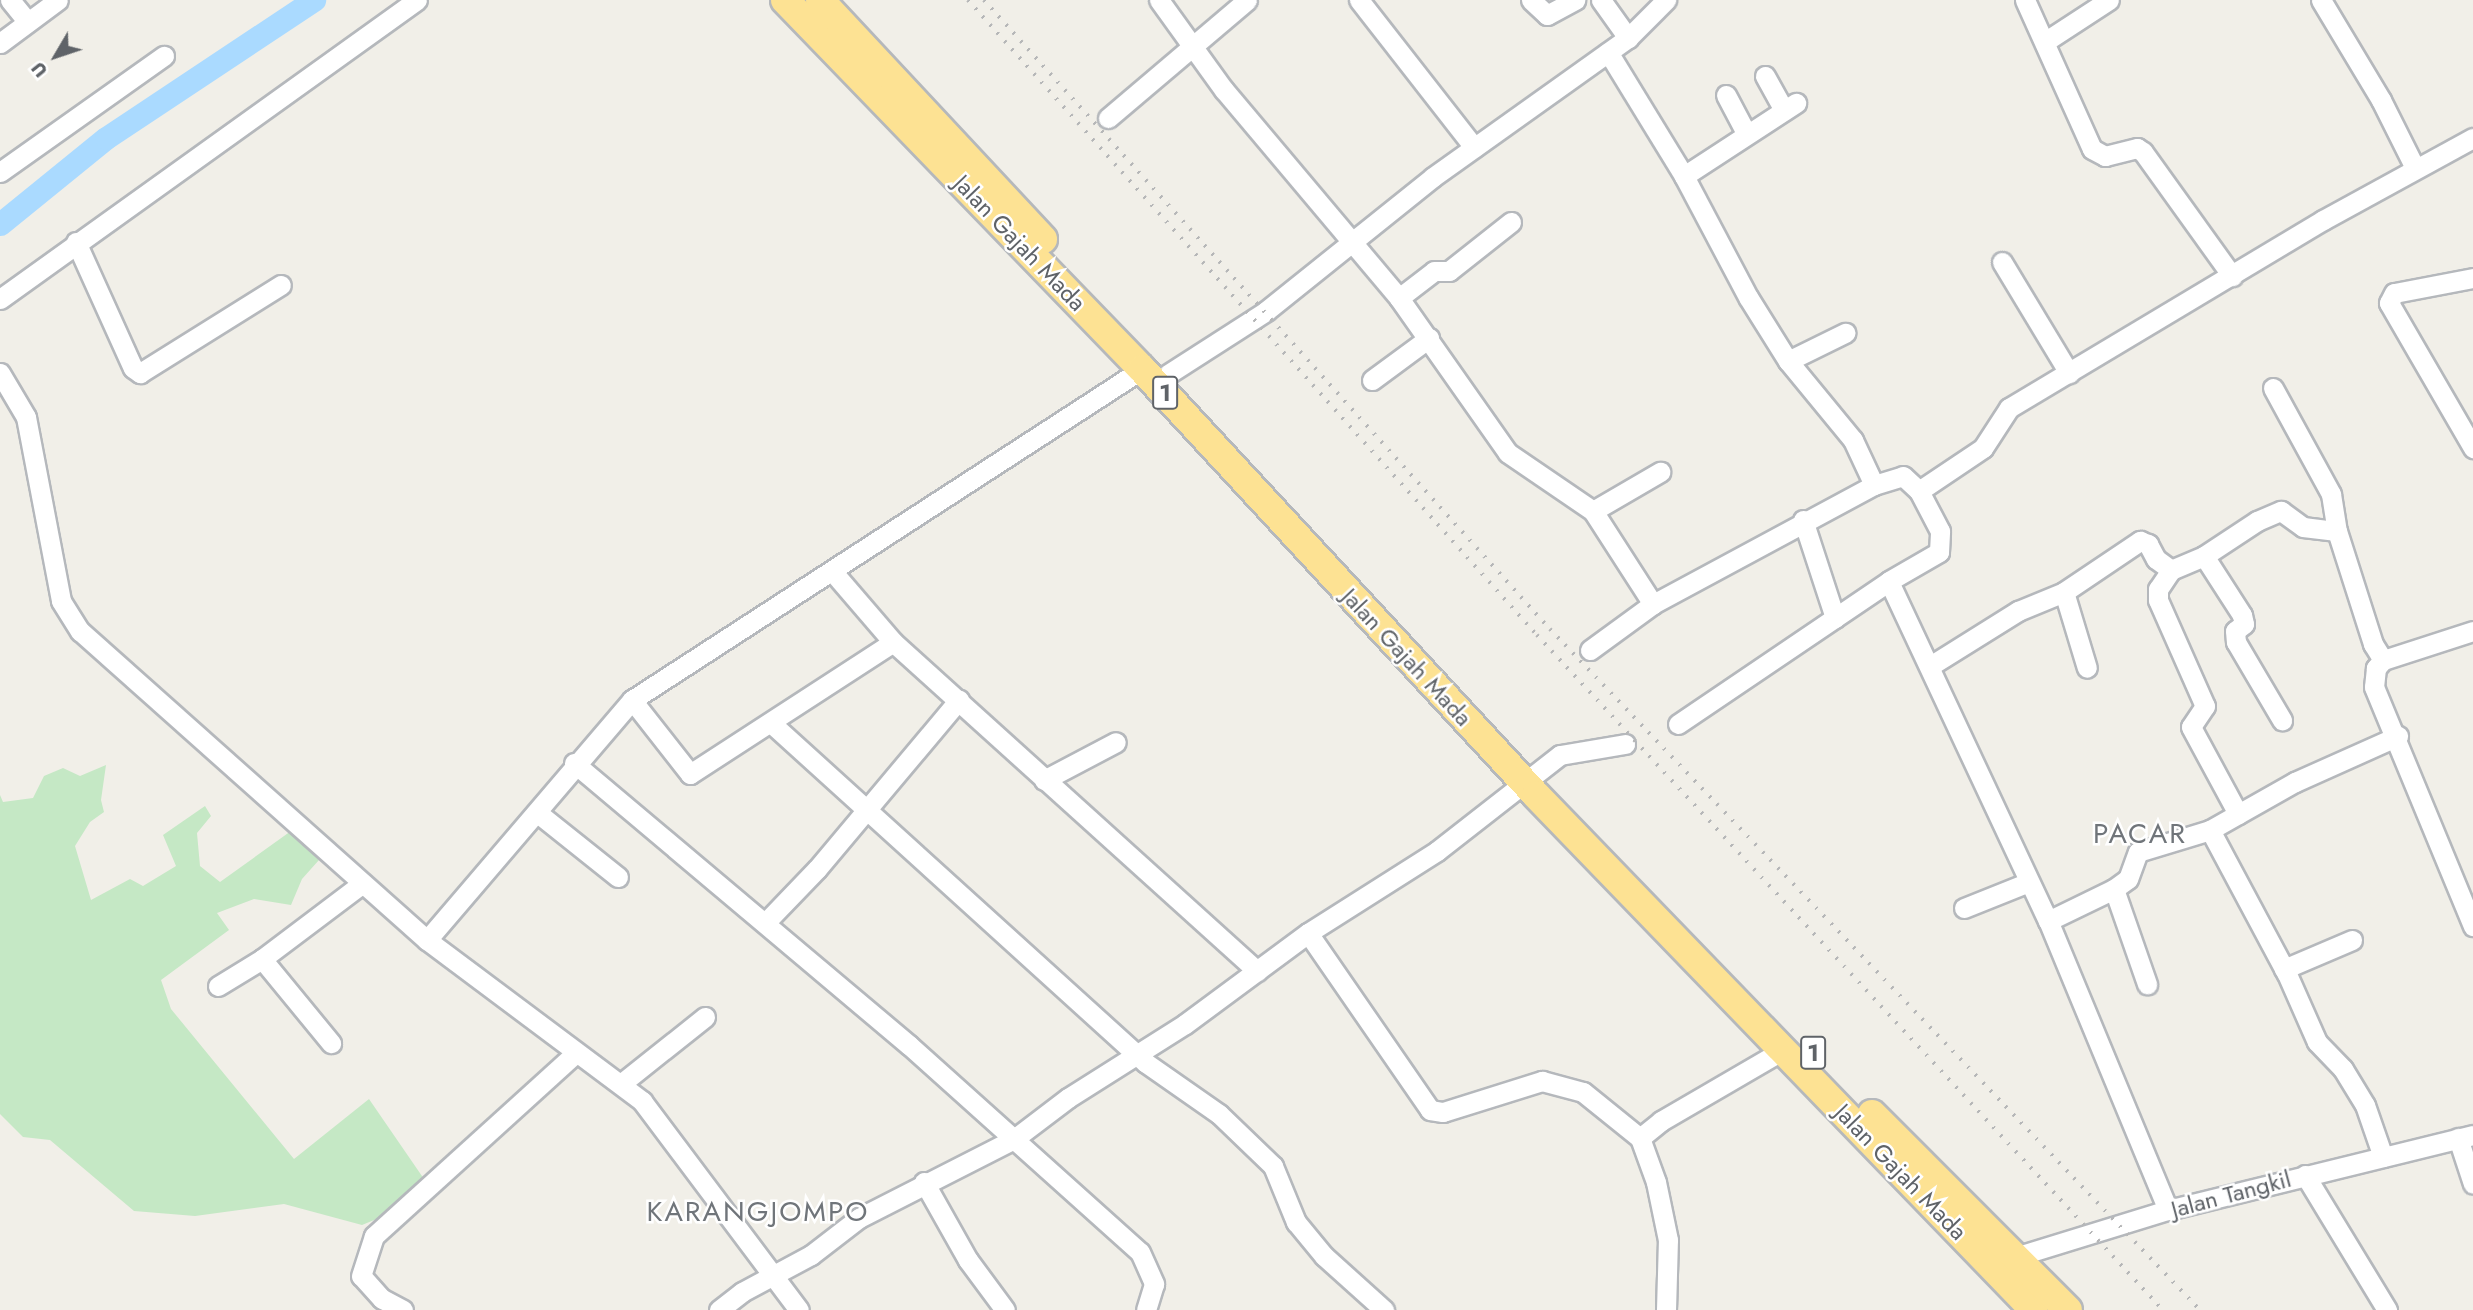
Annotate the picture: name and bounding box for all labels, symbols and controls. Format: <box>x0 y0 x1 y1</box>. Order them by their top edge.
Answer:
north arrow <box>21 21 91 91</box>
text: U <box>25 56 54 83</box>
street label: Jalan Gajah Mada <box>948 169 1092 317</box>
road number: 1 <box>1151 374 1179 412</box>
street label: Jalan Gajah Mada <box>1336 582 1478 732</box>
district label: PACAR <box>2094 817 2186 851</box>
road number: 1 <box>1799 1034 1827 1072</box>
street label: Jalan Gajah Mada <box>1829 1098 1973 1246</box>
street label: Jalan Tangkil <box>2168 1164 2294 1224</box>
district label: KARANGJOMPO <box>648 1195 868 1229</box>

